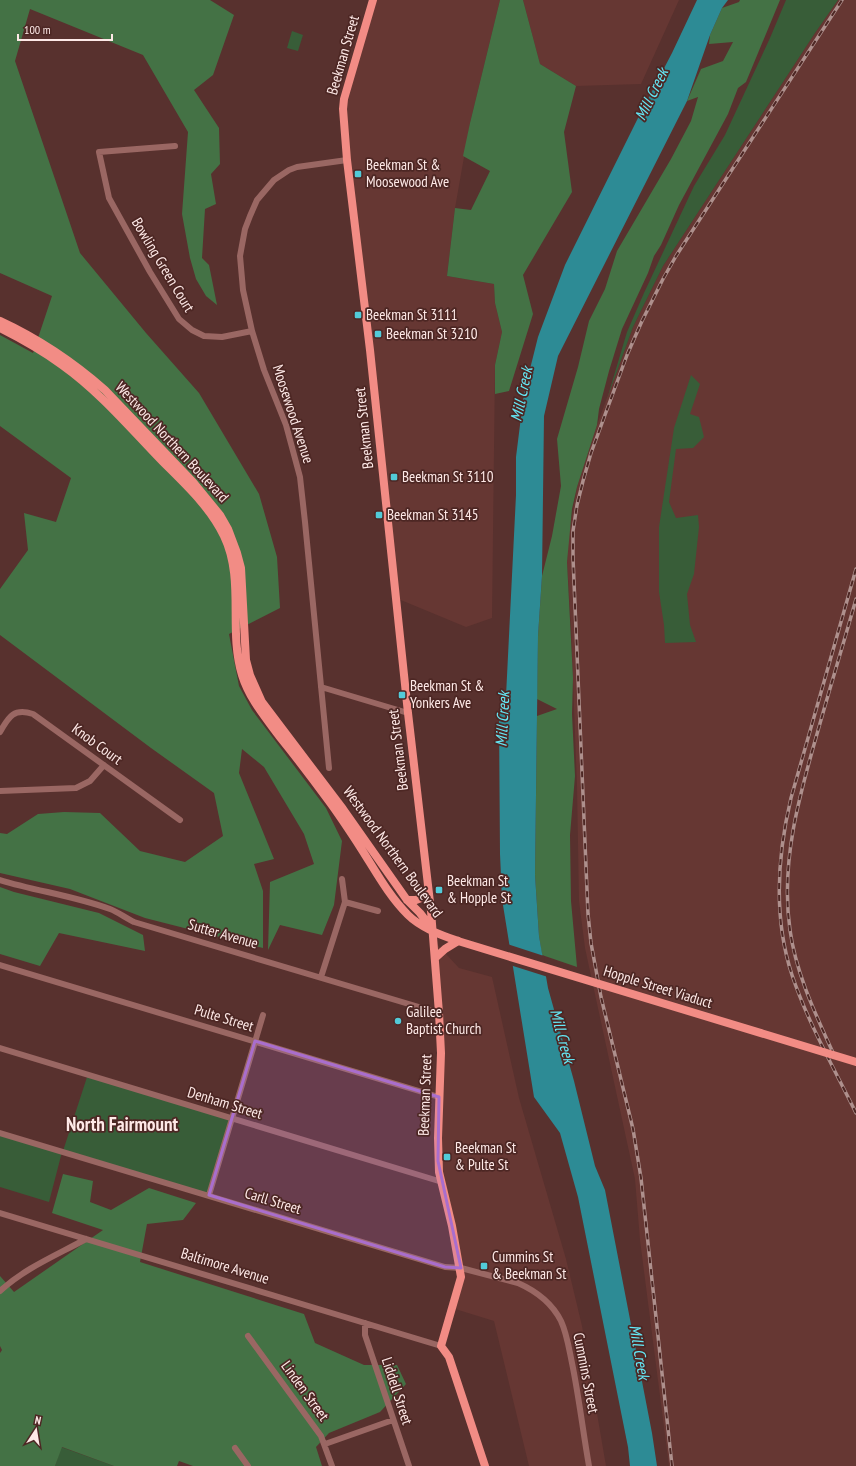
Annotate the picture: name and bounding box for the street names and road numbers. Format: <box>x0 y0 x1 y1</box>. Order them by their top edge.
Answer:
street label: Beekman Street <box>322 13 363 97</box>
street label: Bowling Green Court <box>128 214 199 315</box>
street label: Moosewood Avenue <box>269 362 318 466</box>
street label: Westwood Northern Boulevard <box>112 377 233 506</box>
street label: Beekman Street <box>350 386 377 470</box>
street label: Beekman Street <box>383 708 412 792</box>
street label: Knob Court <box>68 719 126 768</box>
street label: Westwood Northern Boulevard <box>339 782 448 921</box>
street label: Sutter Avenue <box>186 914 260 953</box>
street label: Hopple Street Viaduct <box>601 961 715 1012</box>
street label: Pulte Street <box>192 1000 256 1035</box>
street label: Beekman Street <box>414 1054 435 1136</box>
street label: Denham Street <box>185 1082 265 1123</box>
street label: Carll Street <box>243 1183 304 1218</box>
street label: Baltimore Avenue <box>179 1243 272 1288</box>
street label: Cummins Street <box>569 1331 604 1415</box>
street label: Liddell Street <box>378 1355 417 1427</box>
street label: Linden Street <box>277 1357 334 1424</box>

